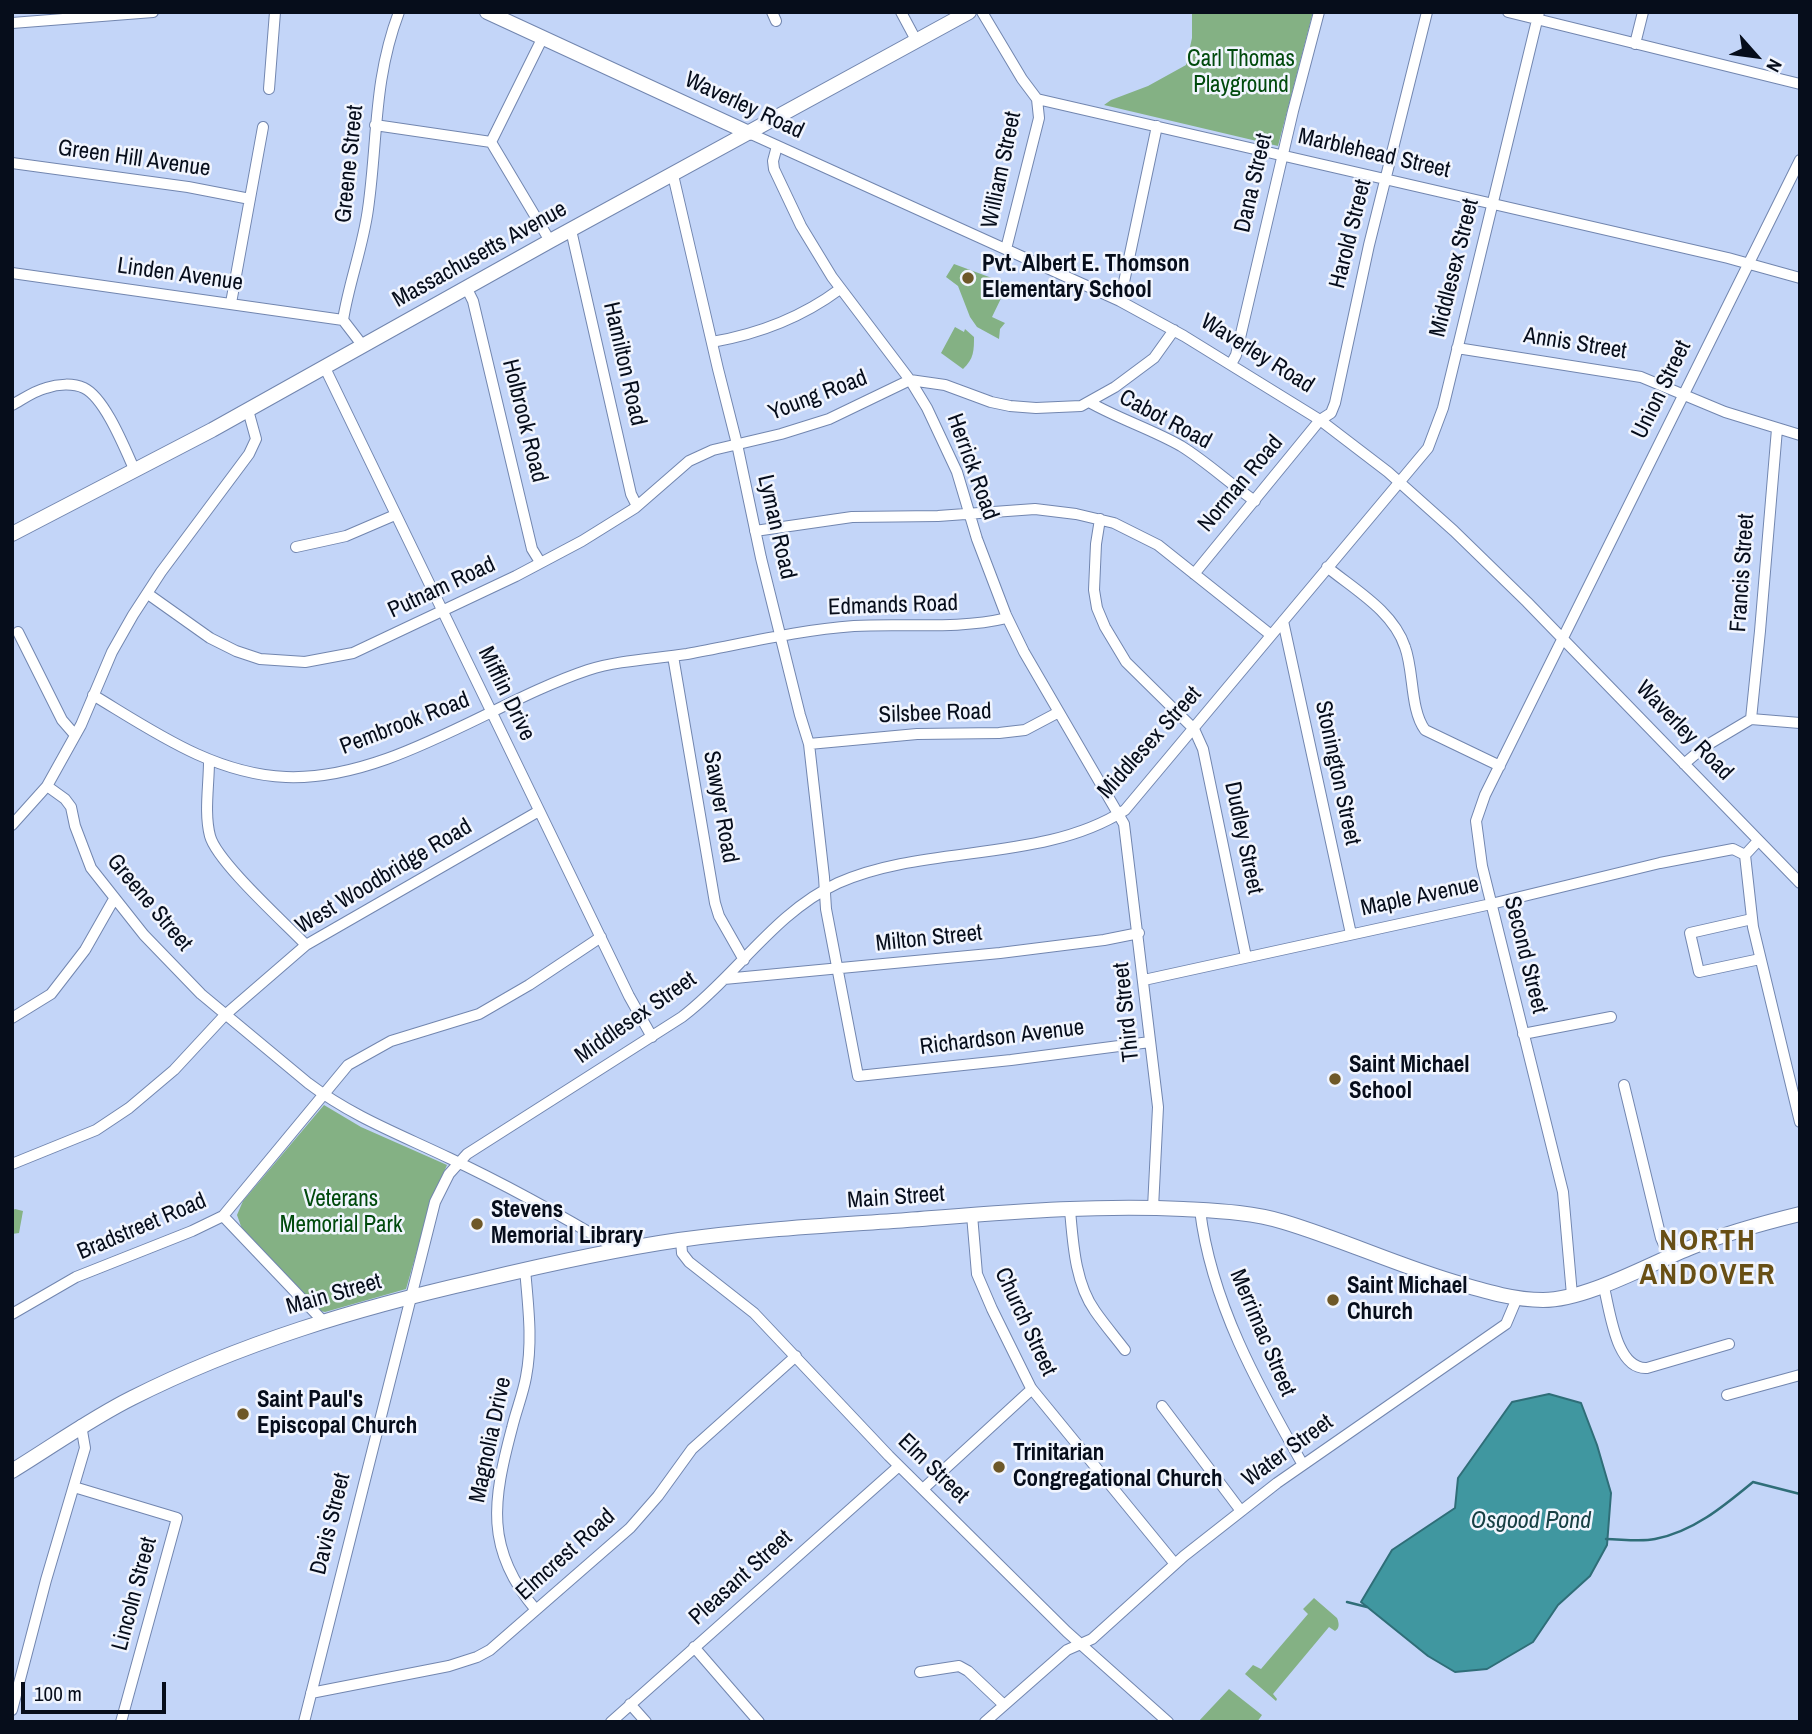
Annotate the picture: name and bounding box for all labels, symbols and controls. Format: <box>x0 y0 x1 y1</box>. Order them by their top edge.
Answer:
north arrow <box>1721 21 1791 91</box>
park label: Carl Thomas Playground <box>1187 46 1295 100</box>
text: N <box>1760 55 1789 77</box>
street label: Waverley Road <box>680 66 808 146</box>
street label: Greene Street <box>330 104 370 224</box>
street label: William Street <box>976 109 1028 231</box>
street label: Marblehead Street <box>1295 123 1453 185</box>
street label: Dana Street <box>1229 131 1279 235</box>
street label: Green Hill Avenue <box>56 135 212 183</box>
street label: Harold Street <box>1324 177 1378 291</box>
street label: Massachusetts Avenue <box>388 196 572 314</box>
street label: Middlesex Street <box>1424 196 1486 340</box>
place label: Pvt. Albert E. Thomson Elementary School <box>982 251 1190 305</box>
street label: Linden Avenue <box>115 253 245 297</box>
marker: Pvt. Albert E. Thomson Elementary School <box>960 270 976 286</box>
street label: Hamilton Road <box>596 300 652 428</box>
street label: Waverley Road <box>1195 308 1319 400</box>
street label: Annis Street <box>1522 322 1628 366</box>
street label: Union Street <box>1626 336 1698 444</box>
street label: Holbrook Road <box>495 357 553 485</box>
street label: Young Road <box>765 365 871 427</box>
street label: Cabot Road <box>1114 384 1216 456</box>
street label: Herrick Road <box>940 410 1004 524</box>
street label: Norman Road <box>1193 430 1289 538</box>
street label: Lyman Road <box>751 472 801 582</box>
street label: Francis Street <box>1725 513 1761 633</box>
street label: Putnam Road <box>384 551 500 625</box>
street label: Edmands Road <box>828 590 958 622</box>
street label: Mifflin Drive <box>471 642 541 746</box>
street label: Waverley Road <box>1630 675 1738 787</box>
street label: Middlesex Street <box>1092 681 1208 805</box>
street label: Pembrook Road <box>336 687 474 761</box>
street label: Silsbee Road <box>878 698 992 730</box>
street label: Stonington Street <box>1308 698 1366 848</box>
street label: Sawyer Road <box>697 749 743 865</box>
street label: Dudley Street <box>1218 779 1268 897</box>
street label: West Woodbridge Road <box>291 814 477 940</box>
street label: Greene Street <box>100 849 198 957</box>
street label: Maple Avenue <box>1358 871 1482 923</box>
street label: Second Street <box>1497 894 1553 1016</box>
street label: Milton Street <box>874 920 984 958</box>
street label: Third Street <box>1108 961 1146 1063</box>
street label: Middlesex Street <box>570 966 702 1070</box>
street label: Richardson Avenue <box>918 1014 1086 1062</box>
place label: Saint Michael School <box>1349 1052 1470 1106</box>
marker: Saint Michael School <box>1327 1071 1343 1087</box>
street label: Main Street <box>846 1181 946 1215</box>
park label: Veterans Memorial Park <box>280 1186 402 1240</box>
street label: Bradstreet Road <box>73 1187 211 1267</box>
place label: Stevens Memorial Library <box>491 1197 643 1251</box>
marker: Stevens Memorial Library <box>469 1216 485 1232</box>
district label: NORTH ANDOVER <box>1640 1224 1776 1294</box>
street label: Church Street <box>988 1263 1062 1381</box>
street label: Merrimac Street <box>1223 1265 1301 1401</box>
street label: Main Street <box>283 1268 385 1322</box>
place label: Saint Michael Church <box>1347 1273 1468 1327</box>
marker: Saint Michael Church <box>1325 1292 1341 1308</box>
street label: Magnolia Drive <box>464 1375 518 1505</box>
place label: Saint Paul's Episcopal Church <box>257 1387 417 1441</box>
marker: Saint Paul's Episcopal Church <box>235 1406 251 1422</box>
street label: Water Street <box>1237 1409 1339 1493</box>
street label: Elm Street <box>892 1428 974 1510</box>
place label: Trinitarian Congregational Church <box>1013 1440 1223 1494</box>
marker: Trinitarian Congregational Church <box>991 1459 1007 1475</box>
street label: Davis Street <box>305 1470 357 1578</box>
street label: Elmcrest Road <box>511 1503 621 1607</box>
water label: Osgood Pond <box>1471 1508 1591 1536</box>
street label: Pleasant Street <box>684 1525 798 1631</box>
street label: Lincoln Street <box>107 1534 163 1654</box>
scale bar <box>24 1668 170 1712</box>
text: 100 m <box>34 1679 82 1708</box>

